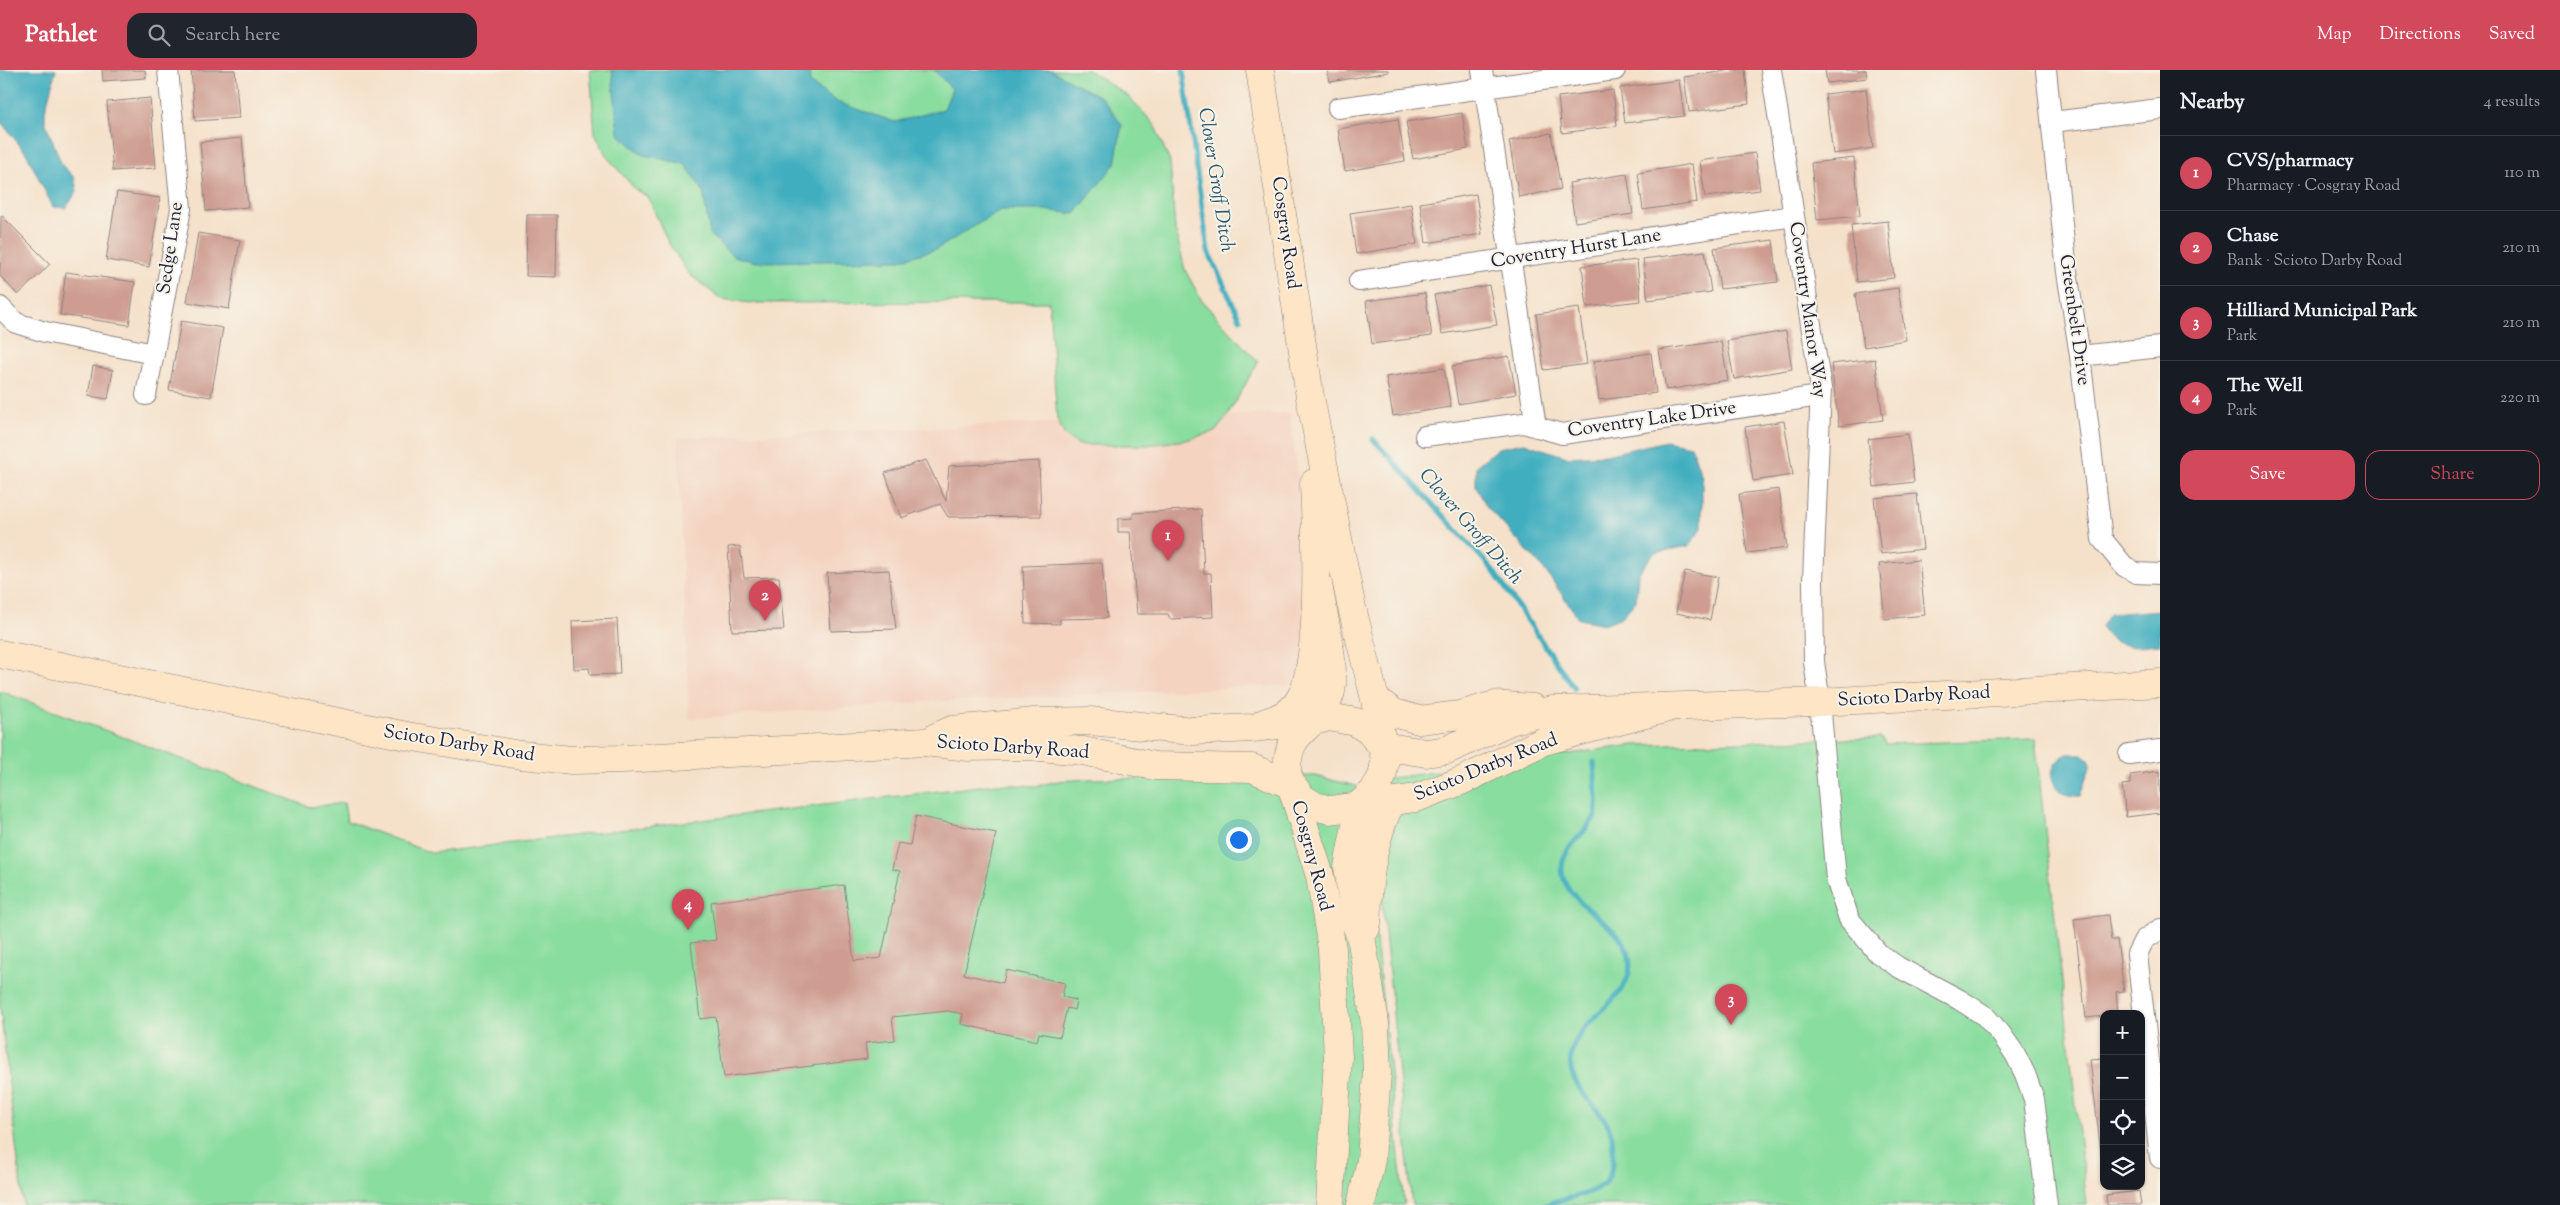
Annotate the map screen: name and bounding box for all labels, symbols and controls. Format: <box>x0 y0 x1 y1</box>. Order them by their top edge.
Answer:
search box <box>127 13 477 58</box>
text: Pathlet <box>25 18 97 52</box>
icon: search <box>145 21 173 49</box>
text: Search here <box>185 22 280 49</box>
text: Map <box>2317 22 2352 48</box>
text: Directions <box>2380 22 2461 48</box>
text: Saved <box>2489 22 2535 48</box>
text: Nearby <box>2180 88 2245 118</box>
text: 4 results <box>2484 91 2540 114</box>
water label: Clover Groff Ditch <box>1189 106 1241 255</box>
text: CVS/pharmacy <box>2227 148 2354 175</box>
text: 1 <box>2193 162 2199 185</box>
text: 110 m <box>2504 162 2540 185</box>
street label: Cosgray Road <box>1264 175 1306 291</box>
text: Pharmacy · Cosgray Road <box>2227 175 2400 198</box>
street label: Sedge Lane <box>151 200 191 296</box>
street label: Coventry Manor Way <box>1781 220 1833 400</box>
street label: Coventry Hurst Lane <box>1489 222 1663 276</box>
text: Chase <box>2227 223 2279 250</box>
text: 2 <box>2192 237 2200 260</box>
text: 210 m <box>2502 237 2540 260</box>
text: Bank · Scioto Darby Road <box>2227 250 2402 273</box>
street label: Greenbelt Drive <box>2051 253 2097 387</box>
text: Hilliard Municipal Park <box>2227 298 2417 325</box>
text: 3 <box>2193 312 2199 335</box>
text: 210 m <box>2502 312 2540 335</box>
text: Park <box>2227 325 2258 348</box>
text: The Well <box>2227 373 2303 400</box>
text: 4 <box>2192 387 2200 410</box>
text: 220 m <box>2500 387 2540 410</box>
street label: Coventry Lake Drive <box>1566 395 1738 445</box>
text: Park <box>2227 400 2258 423</box>
button: Save <box>2180 450 2355 500</box>
button: Share <box>2365 450 2540 500</box>
water label: Clover Groff Ditch <box>1411 462 1529 592</box>
pin: 1 <box>1152 520 1184 561</box>
pin: 2 <box>749 580 781 621</box>
street label: Scioto Darby Road <box>1837 680 1991 714</box>
street label: Scioto Darby Road <box>381 719 537 769</box>
street label: Scioto Darby Road <box>1410 727 1562 809</box>
street label: Scioto Darby Road <box>936 729 1091 767</box>
street label: Cosgray Road <box>1283 798 1339 915</box>
your location <box>1226 827 1252 853</box>
pin: 4 <box>672 889 704 930</box>
pin: 3 <box>1715 984 1747 1025</box>
map controls <box>2100 1010 2145 1190</box>
button: + <box>2100 1010 2145 1055</box>
button: − <box>2100 1055 2145 1100</box>
button: locate <box>2100 1100 2145 1145</box>
button: layers <box>2100 1145 2145 1190</box>

